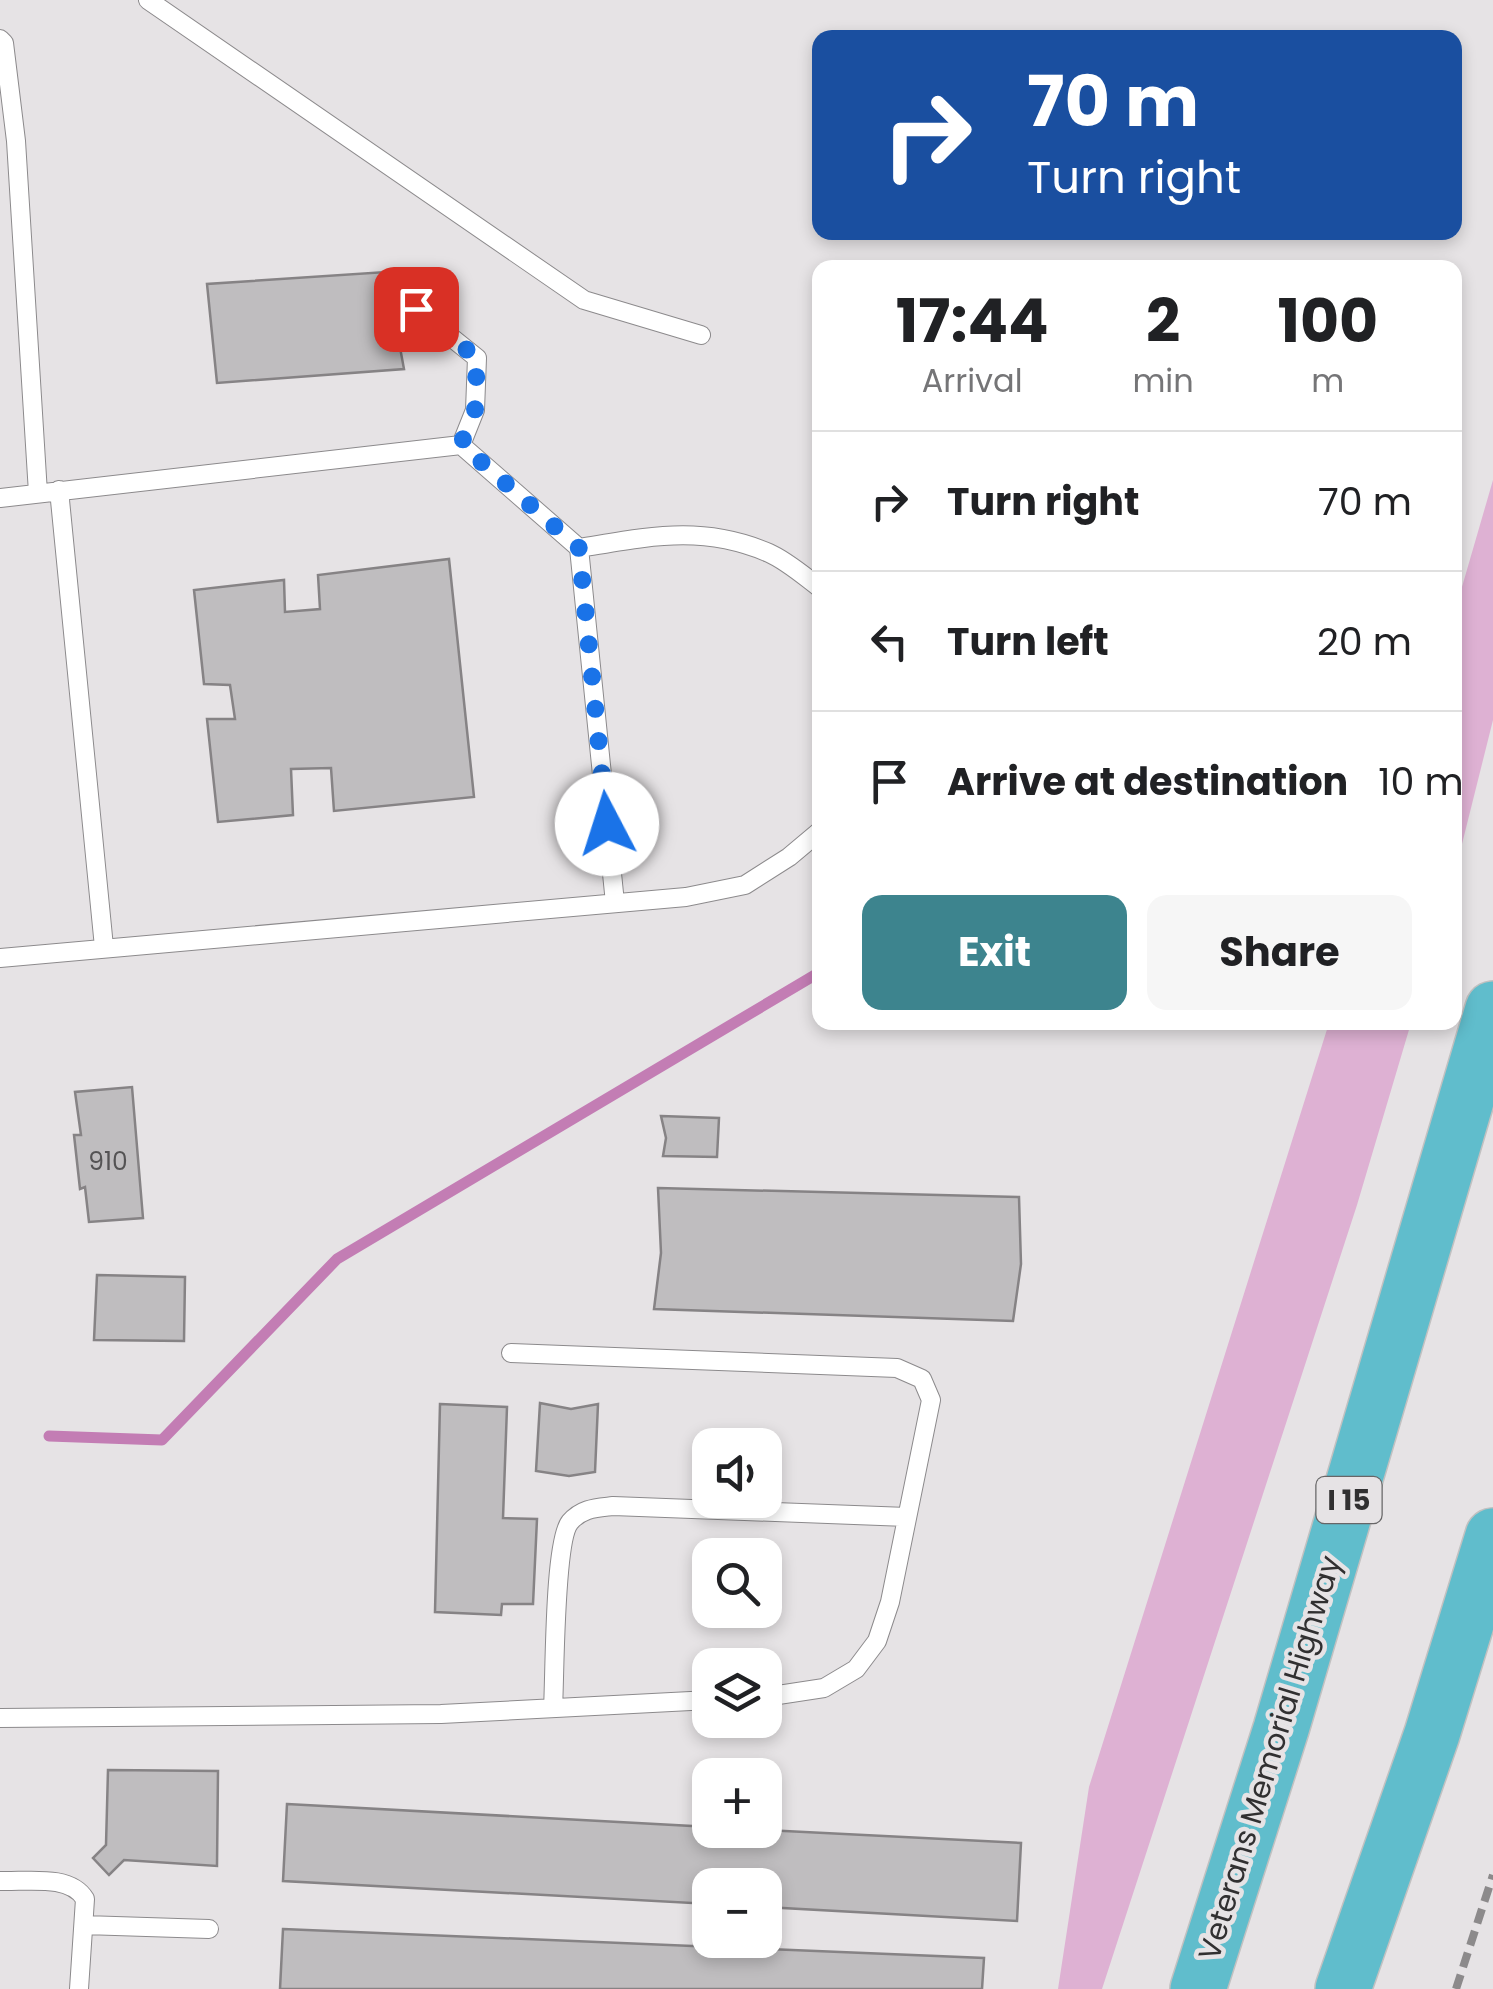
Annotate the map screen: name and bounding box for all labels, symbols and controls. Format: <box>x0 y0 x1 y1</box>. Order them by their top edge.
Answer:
text: 70 m <box>1027 52 1199 151</box>
icon: right <box>862 70 992 200</box>
text: Turn right <box>1027 146 1241 209</box>
pin <box>374 267 459 352</box>
text: 17:44 <box>896 279 1049 363</box>
text: 2 <box>1146 279 1180 363</box>
text: 100 <box>1277 279 1378 363</box>
icon: arrive <box>389 282 444 337</box>
text: Arrival <box>922 358 1023 403</box>
text: min <box>1132 358 1194 403</box>
text: m <box>1311 358 1344 403</box>
icon: right <box>862 474 917 529</box>
text: Turn right <box>947 475 1139 528</box>
text: 70 m <box>1318 475 1412 528</box>
icon: left <box>862 614 917 669</box>
text: Turn left <box>947 615 1109 668</box>
text: 20 m <box>1317 615 1412 668</box>
icon: arrive <box>862 754 917 809</box>
text: Arrive at destination <box>947 755 1348 808</box>
text: 10 m <box>1378 755 1464 808</box>
position arrow <box>555 772 659 876</box>
button: Exit <box>862 895 1127 1010</box>
button: Share <box>1147 895 1412 1010</box>
house number: 910 <box>88 1144 128 1179</box>
map controls <box>692 1428 782 1958</box>
button: sound <box>692 1428 782 1518</box>
road number: I 15 <box>1316 1477 1382 1523</box>
button: search <box>692 1538 782 1628</box>
street label: Veterans Memorial Highway <box>1187 1550 1352 1965</box>
button: layers <box>692 1648 782 1738</box>
button: + <box>692 1758 782 1848</box>
button: − <box>692 1868 782 1958</box>

